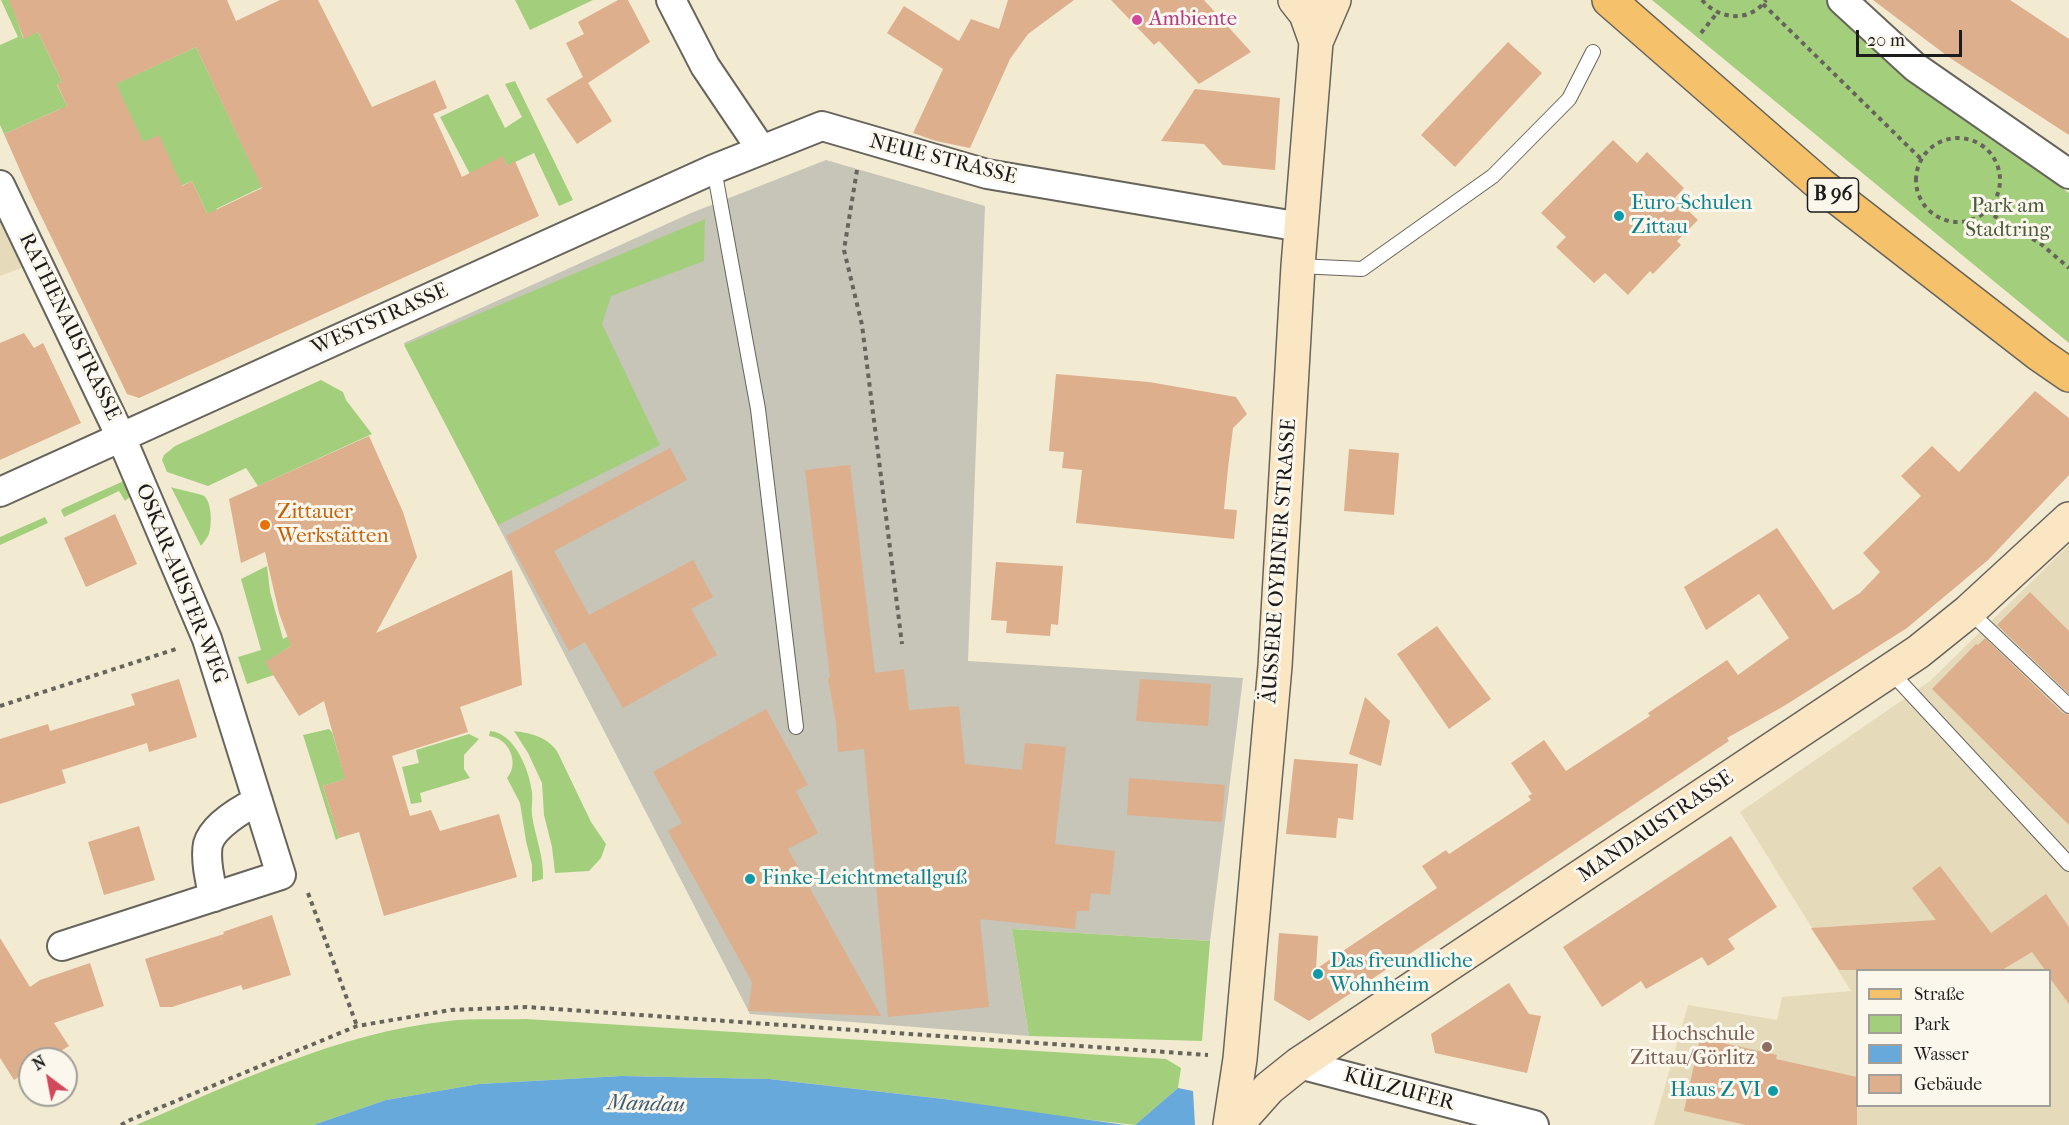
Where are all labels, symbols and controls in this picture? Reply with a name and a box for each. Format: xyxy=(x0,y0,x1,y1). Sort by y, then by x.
place label: Ambiente xyxy=(1149,7,1237,33)
marker: Ambiente xyxy=(1130,13,1144,27)
scale bar xyxy=(1859,18,1966,56)
text: 20 m xyxy=(1867,30,1905,51)
street label: NEUE STRASSE xyxy=(867,130,1019,190)
road number: B 96 xyxy=(1808,178,1858,212)
place label: Euro-Schulen Zittau xyxy=(1631,191,1752,241)
park label: Park am Stadtring xyxy=(1965,194,2051,244)
marker: Euro-Schulen Zittau xyxy=(1612,209,1626,223)
street label: RATHENAUSTRASSE xyxy=(13,229,125,425)
street label: WESTSTRASSE xyxy=(308,279,452,361)
street label: ÄUSSERE OYBINER STRASSE xyxy=(1257,418,1303,704)
street label: OSKAR-AUSTER-WEG xyxy=(129,480,233,688)
place label: Zittauer Werkstätten xyxy=(277,500,389,550)
marker: Zittauer Werkstätten xyxy=(258,518,272,532)
street label: MANDAUSTRASSE xyxy=(1573,766,1739,888)
place label: Finke-Leichtmetallguß xyxy=(762,866,967,892)
marker: Finke-Leichtmetallguß xyxy=(743,872,757,886)
place label: Das freundliche Wohnheim xyxy=(1330,949,1473,999)
marker: Das freundliche Wohnheim xyxy=(1311,967,1325,981)
legend xyxy=(1856,969,2051,1107)
text: Straße xyxy=(1914,984,1964,1005)
text: Park xyxy=(1914,1014,1950,1035)
place label: Hochschule Zittau/Görlitz xyxy=(1630,1022,1755,1072)
marker: Hochschule Zittau/Görlitz xyxy=(1760,1040,1774,1054)
text: Wasser xyxy=(1914,1044,1969,1065)
north arrow xyxy=(18,1047,78,1107)
text: N xyxy=(29,1052,49,1074)
street label: KÜLZUFER xyxy=(1341,1063,1457,1117)
text: Gebäude xyxy=(1914,1074,1982,1095)
place label: Haus Z VI xyxy=(1670,1078,1761,1104)
marker: Haus Z VI xyxy=(1766,1084,1780,1098)
water label: Mandau xyxy=(607,1090,685,1120)

